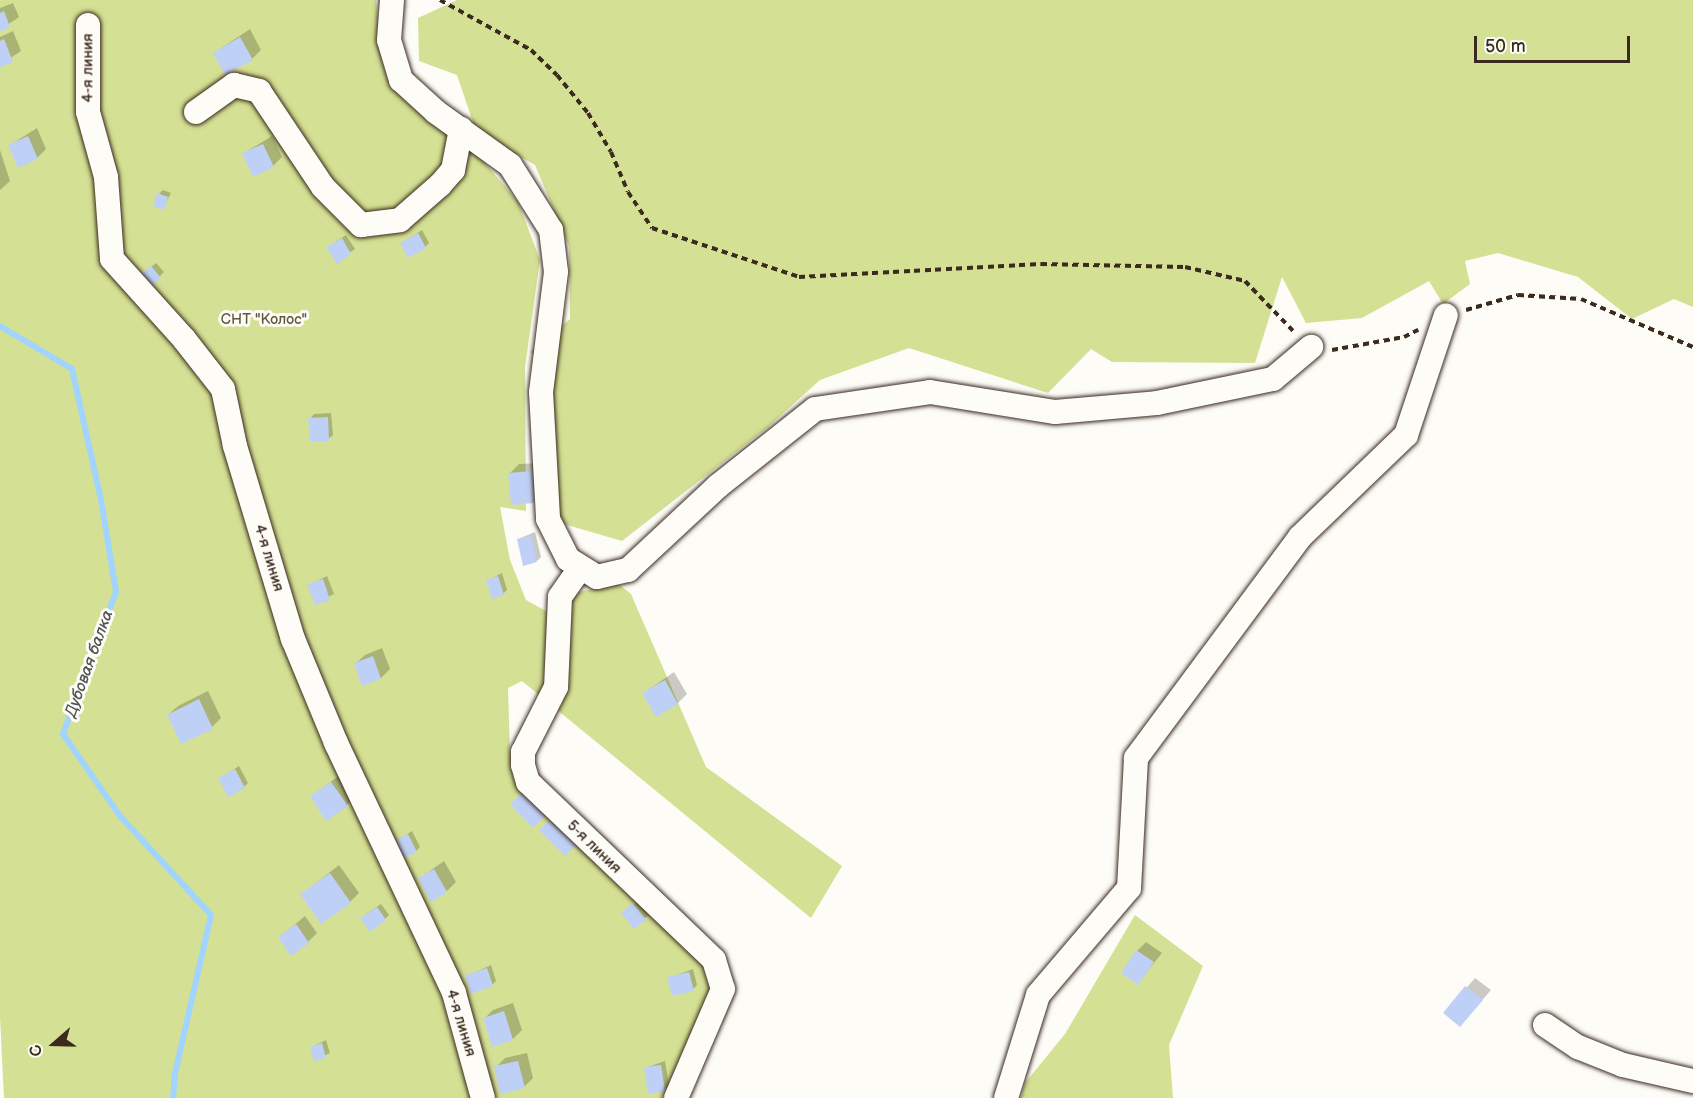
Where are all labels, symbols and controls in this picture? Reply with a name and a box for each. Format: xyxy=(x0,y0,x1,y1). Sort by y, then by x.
scale bar xyxy=(1477,24,1633,62)
street label: 4-я линия xyxy=(79,33,97,103)
text: 50 m xyxy=(1485,36,1526,57)
park label: СНТ "Колос" xyxy=(221,311,307,329)
street label: 4-я линия xyxy=(250,522,288,594)
water label: Дубовая балка xyxy=(62,608,118,720)
street label: 5-я линия xyxy=(563,817,625,877)
street label: 4-я линия xyxy=(442,987,480,1059)
north arrow xyxy=(24,1014,84,1074)
text: С xyxy=(26,1042,47,1059)

